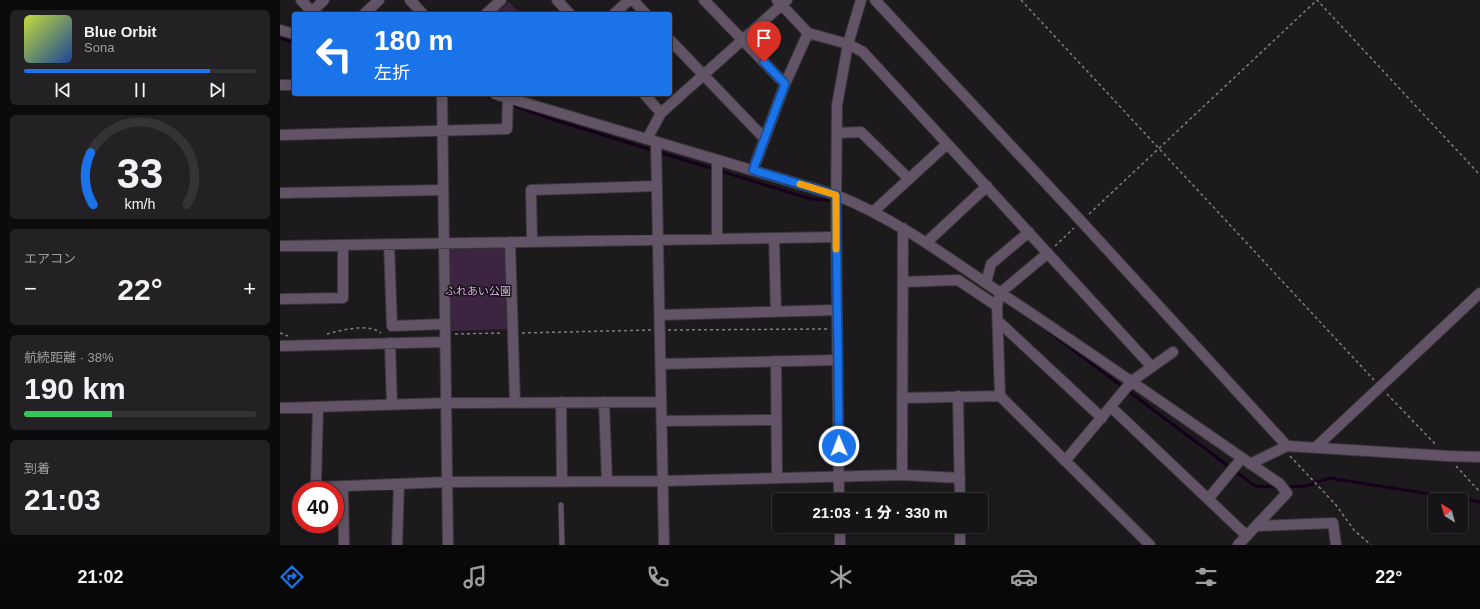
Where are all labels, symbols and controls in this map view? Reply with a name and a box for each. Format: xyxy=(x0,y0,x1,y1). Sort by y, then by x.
pin xyxy=(747,21,781,62)
text: Blue Orbit xyxy=(84,23,157,40)
text: 180 m xyxy=(374,25,453,56)
icon: arrive xyxy=(753,27,775,49)
icon: left xyxy=(308,28,360,80)
text: Sona xyxy=(84,40,114,55)
text: 左折 xyxy=(374,63,410,83)
icon: previous xyxy=(52,79,74,101)
icon: pause xyxy=(129,79,151,101)
icon: next xyxy=(206,79,228,101)
text: 33 xyxy=(117,150,163,197)
text: km/h xyxy=(125,196,156,212)
text: エアコン xyxy=(24,251,76,266)
text: 22° xyxy=(117,273,163,306)
text: − xyxy=(24,276,37,301)
text: + xyxy=(243,276,256,301)
park label: ふれあい公園 xyxy=(445,285,511,297)
text: 航続距離 · 38% xyxy=(24,350,114,365)
text: 190 km xyxy=(24,372,126,405)
position arrow xyxy=(818,425,860,467)
text: 到着 xyxy=(24,461,50,476)
speed limit sign: 40 xyxy=(292,481,344,533)
text: 21:03 xyxy=(24,483,101,516)
north arrow xyxy=(1428,493,1468,533)
map controls xyxy=(1428,493,1468,533)
text: 21:03 · 1 分 · 330 m xyxy=(812,504,948,521)
icon: directions xyxy=(278,563,306,591)
icon: music xyxy=(461,563,489,591)
icon: phone xyxy=(644,563,672,591)
icon: climate xyxy=(827,563,855,591)
icon: car xyxy=(1010,563,1038,591)
icon: filters xyxy=(1192,563,1220,591)
text: 21:02 xyxy=(77,567,123,587)
text: 22° xyxy=(1375,567,1402,587)

